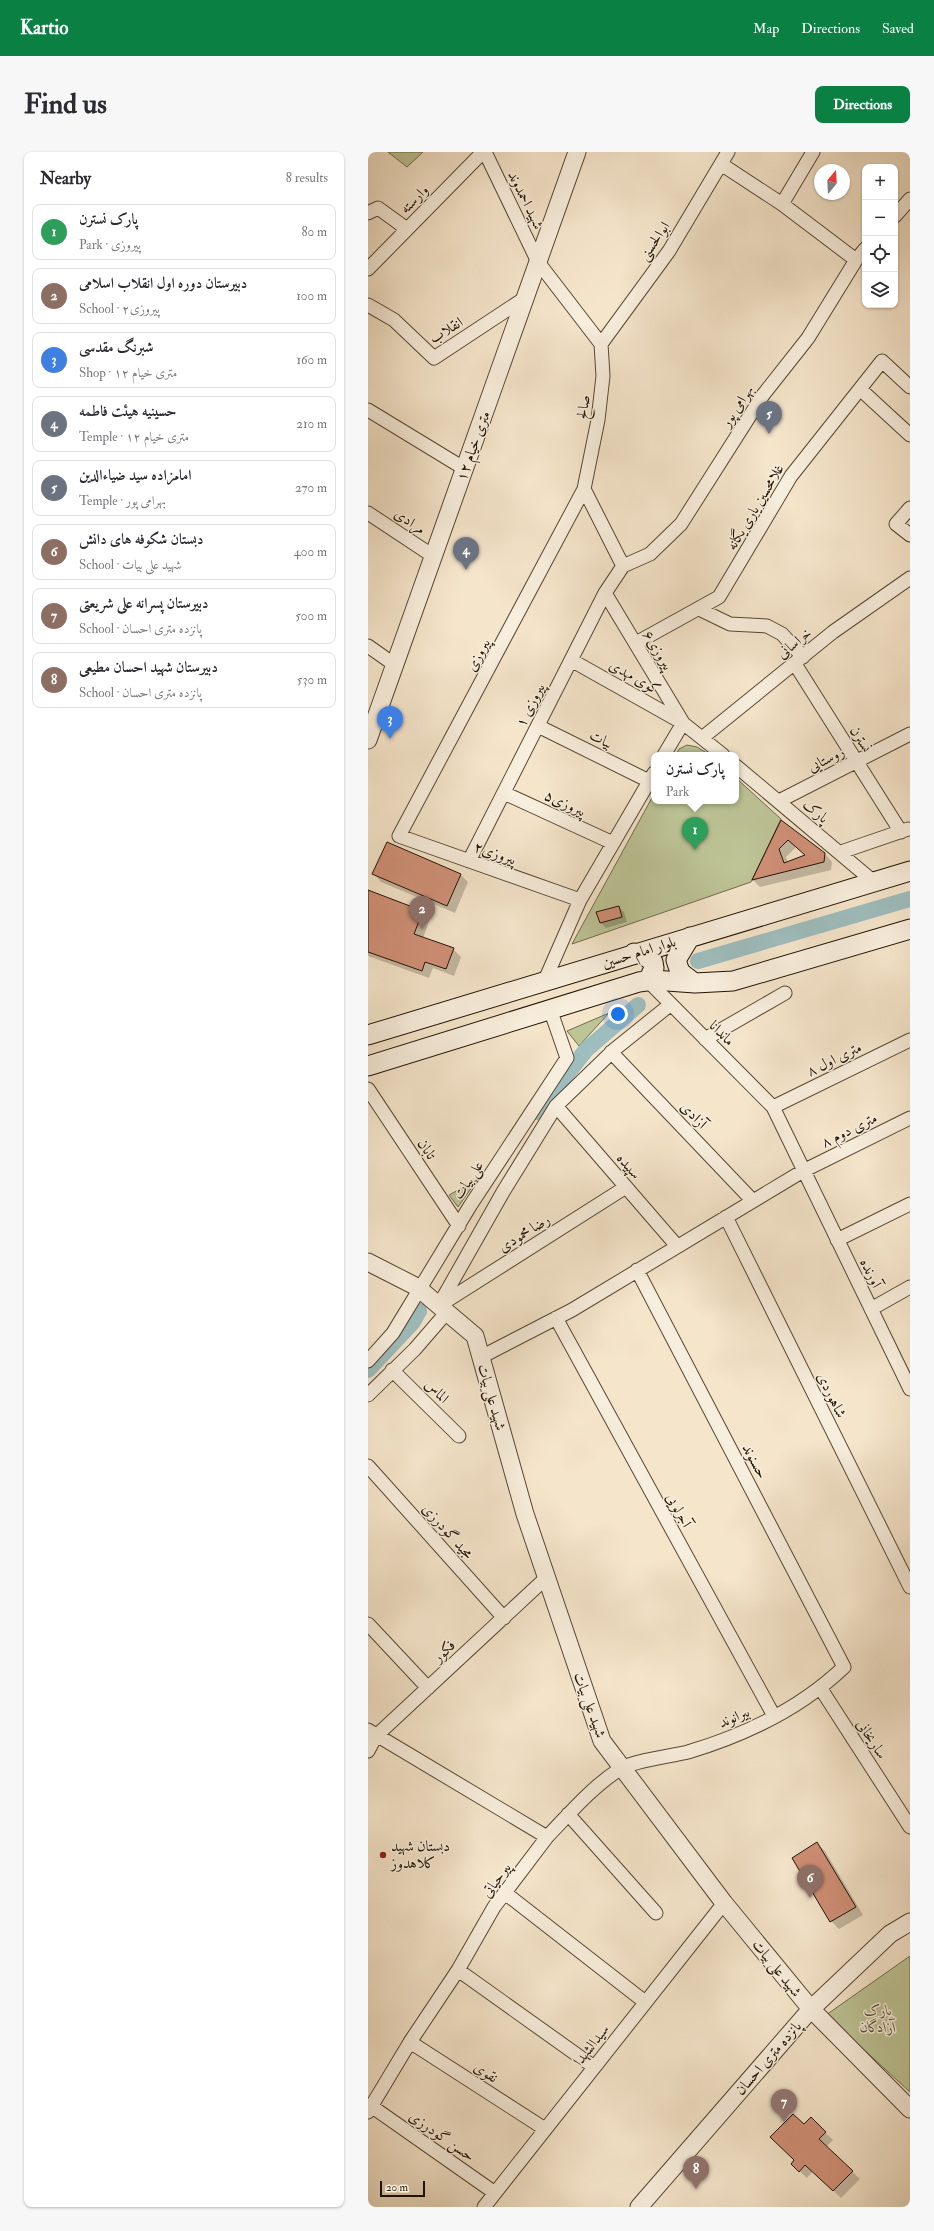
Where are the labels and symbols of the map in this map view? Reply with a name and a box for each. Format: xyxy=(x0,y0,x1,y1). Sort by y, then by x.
north arrow xyxy=(814,164,850,200)
street label: شهید احمدوند xyxy=(503,168,548,233)
street label: وارسته xyxy=(396,181,433,218)
street label: ابوالحسنی xyxy=(634,218,675,265)
street label: انقلاب xyxy=(426,313,467,348)
street label: بهرامی پور xyxy=(716,382,759,433)
street label: صالح xyxy=(572,394,599,421)
pin: 5 xyxy=(756,401,782,434)
street label: ۱۲ متری خیام xyxy=(452,409,498,485)
street label: غلامحسین یاری یگانه xyxy=(721,460,789,554)
street label: مرادی xyxy=(390,504,429,540)
pin: 4 xyxy=(453,537,479,570)
street label: خراسانی xyxy=(773,624,816,663)
street label: پیروزی۶ xyxy=(637,627,677,675)
street label: پیروزی xyxy=(462,635,496,675)
street label: کوی مهدی xyxy=(606,656,664,699)
street label: پیروزی ۱ xyxy=(511,679,551,731)
pin: 3 xyxy=(377,706,403,739)
street label: نسترن xyxy=(845,723,876,756)
street label: بیات xyxy=(586,726,616,753)
street label: روستایی xyxy=(805,742,848,777)
street label: پیروزی۵ xyxy=(541,786,589,823)
street label: پارک xyxy=(798,795,833,829)
pin: 1 xyxy=(682,817,708,850)
street label: پیروزی۲ xyxy=(471,837,519,871)
pin: 2 xyxy=(409,896,435,929)
street label: بلوار امام حسین xyxy=(600,932,679,976)
your location xyxy=(608,1004,628,1024)
street label: ماندانا xyxy=(705,1017,738,1050)
street label: ۸ متری اول xyxy=(804,1038,865,1081)
street label: آزادی xyxy=(676,1098,712,1134)
street label: ۸ متری دوم xyxy=(818,1109,882,1155)
street label: تابان xyxy=(413,1135,440,1163)
street label: سپیده xyxy=(611,1149,645,1184)
street label: علی بیات xyxy=(449,1157,489,1204)
street label: رضا محمودی xyxy=(495,1210,554,1257)
street label: آورنده xyxy=(855,1255,887,1293)
street label: شهید علی بیات xyxy=(472,1362,510,1433)
street label: شاهوردی xyxy=(812,1369,851,1421)
street label: الماس xyxy=(420,1375,453,1408)
street label: حسنوند xyxy=(737,1440,772,1482)
street label: آجرلویی xyxy=(661,1490,697,1532)
street label: مجید گودرزی xyxy=(418,1500,478,1563)
street label: فکور xyxy=(427,1636,460,1668)
street label: شهید علی بیات xyxy=(568,1670,610,1741)
street label: بیرانوند xyxy=(716,1702,753,1732)
street label: ساریخانی xyxy=(852,1716,891,1763)
place label: دبستان شهید کلاهدوز xyxy=(389,1837,450,1873)
marker: دبستان شهید کلاهدوز xyxy=(378,1850,388,1860)
street label: پیرحیاتی xyxy=(477,1858,517,1902)
pin: 6 xyxy=(797,1865,823,1898)
street label: شهید علی بیات xyxy=(747,1936,806,2002)
park label: پارک آزادگان xyxy=(860,2001,896,2037)
street label: پانزده متری احسان xyxy=(731,2016,807,2100)
street label: سیدالشهدا xyxy=(569,2021,614,2070)
street label: نقوی xyxy=(470,2058,502,2087)
pin: 7 xyxy=(771,2089,797,2122)
street label: حسن گودرزی xyxy=(405,2107,478,2166)
pin: 8 xyxy=(683,2156,709,2189)
scale bar xyxy=(380,2179,425,2198)

